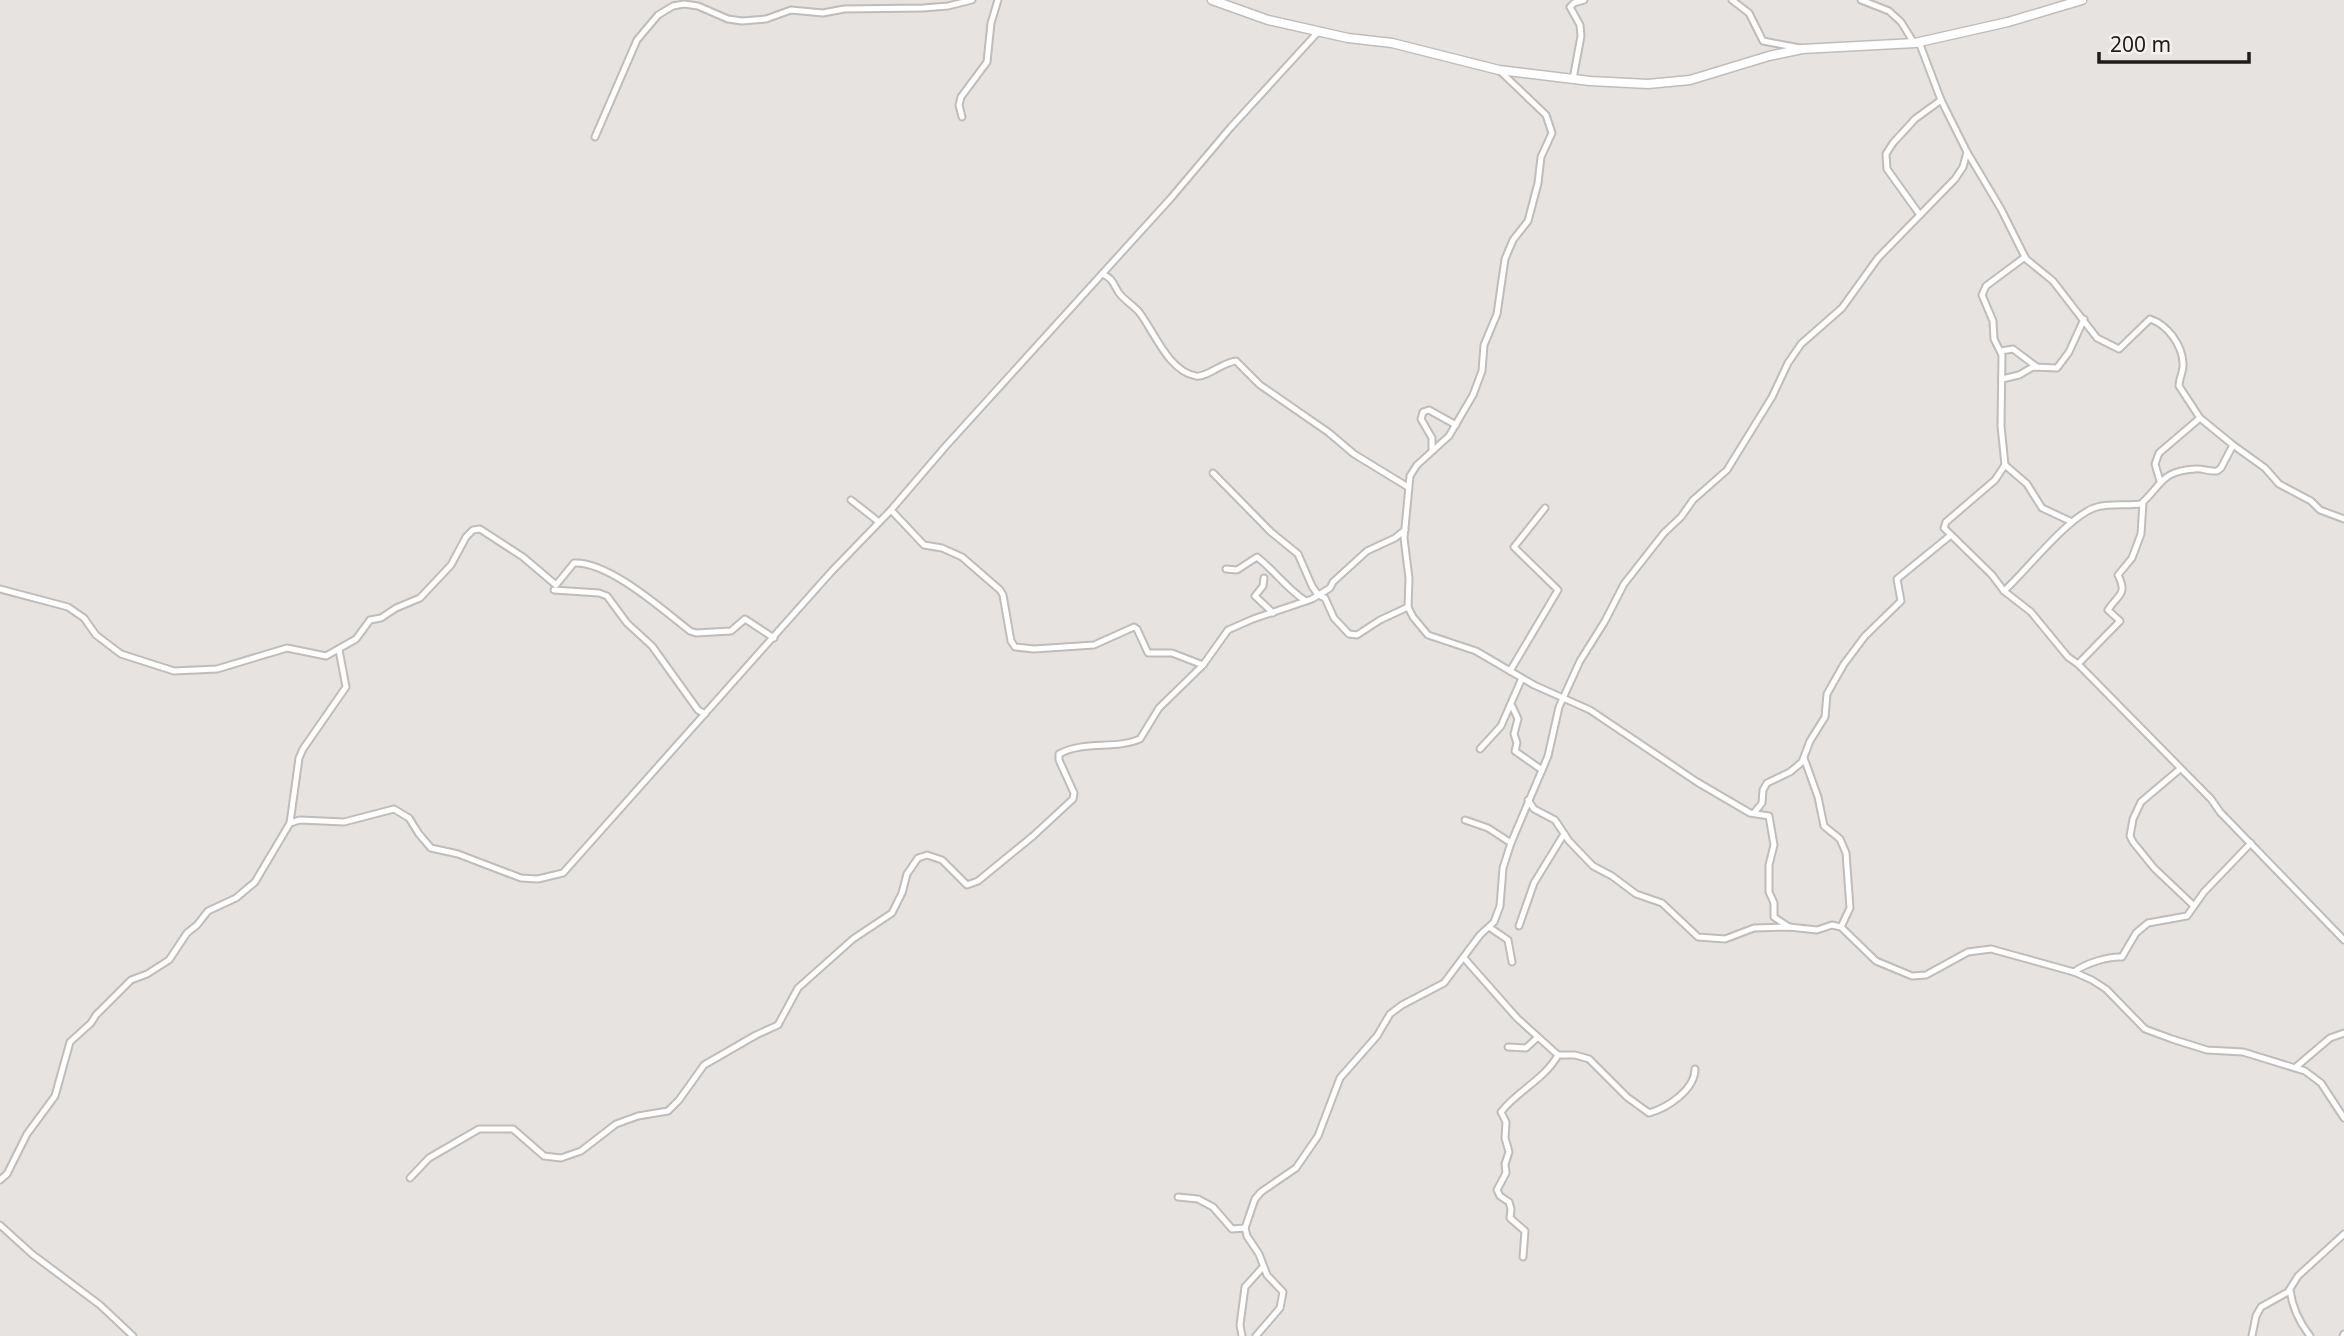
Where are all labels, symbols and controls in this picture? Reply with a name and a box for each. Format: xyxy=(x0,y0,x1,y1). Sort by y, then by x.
scale bar xyxy=(2099,21,2250,65)
text: 200 m xyxy=(2110,30,2171,58)

